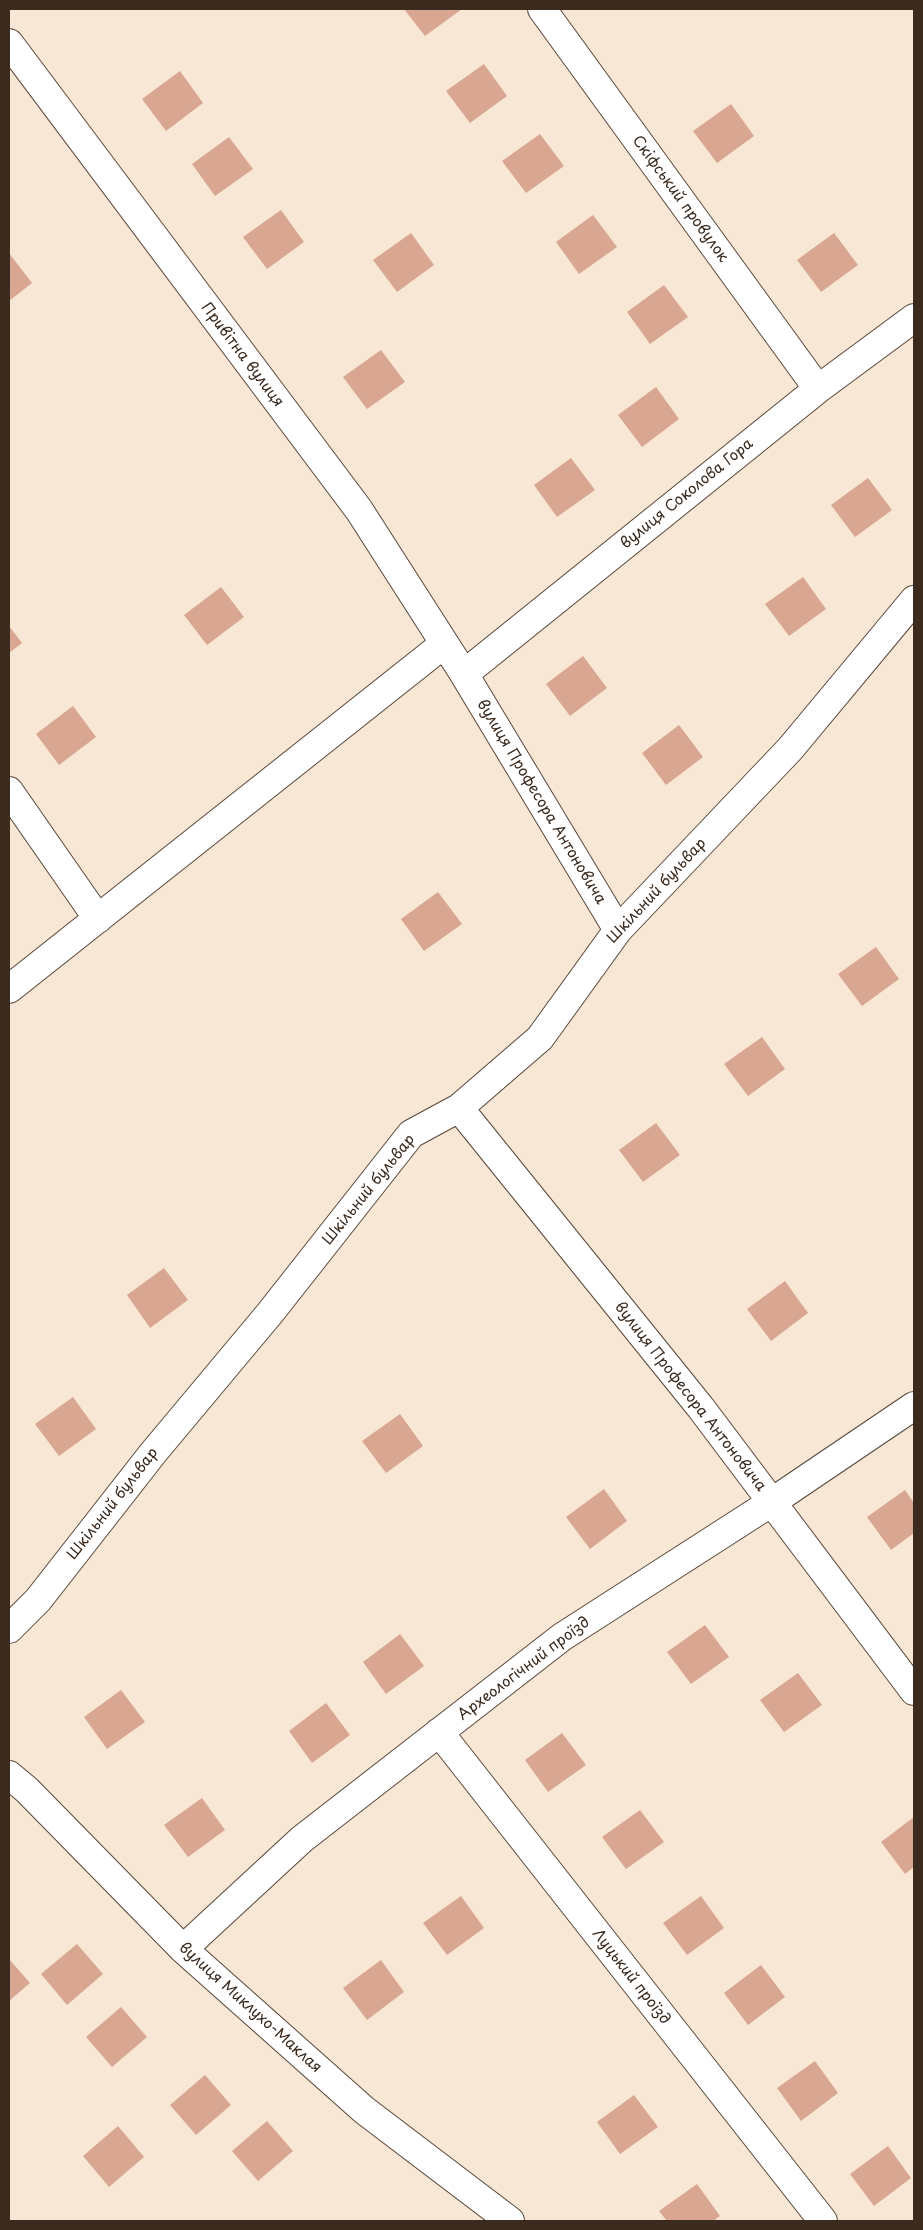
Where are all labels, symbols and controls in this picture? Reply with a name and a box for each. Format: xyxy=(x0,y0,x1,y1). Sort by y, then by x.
street label: Скіфський провулок xyxy=(628,132,732,266)
street label: Привітна вулиця xyxy=(197,299,287,411)
street label: вулиця Соколова Гора xyxy=(617,435,757,553)
street label: вулиця Професора Антоновича xyxy=(473,696,609,908)
street label: Шкільний бульвар xyxy=(604,835,710,947)
street label: Шкільний бульвар xyxy=(319,1131,419,1249)
street label: вулиця Професора Антоновича xyxy=(610,1299,770,1495)
street label: Шкільний бульвар xyxy=(64,1445,162,1563)
street label: Археологічний проїзд xyxy=(455,1614,593,1724)
street label: Луцький проїзд xyxy=(588,1926,674,2028)
street label: вулиця Миклухо-Маклая xyxy=(175,1939,325,2077)

